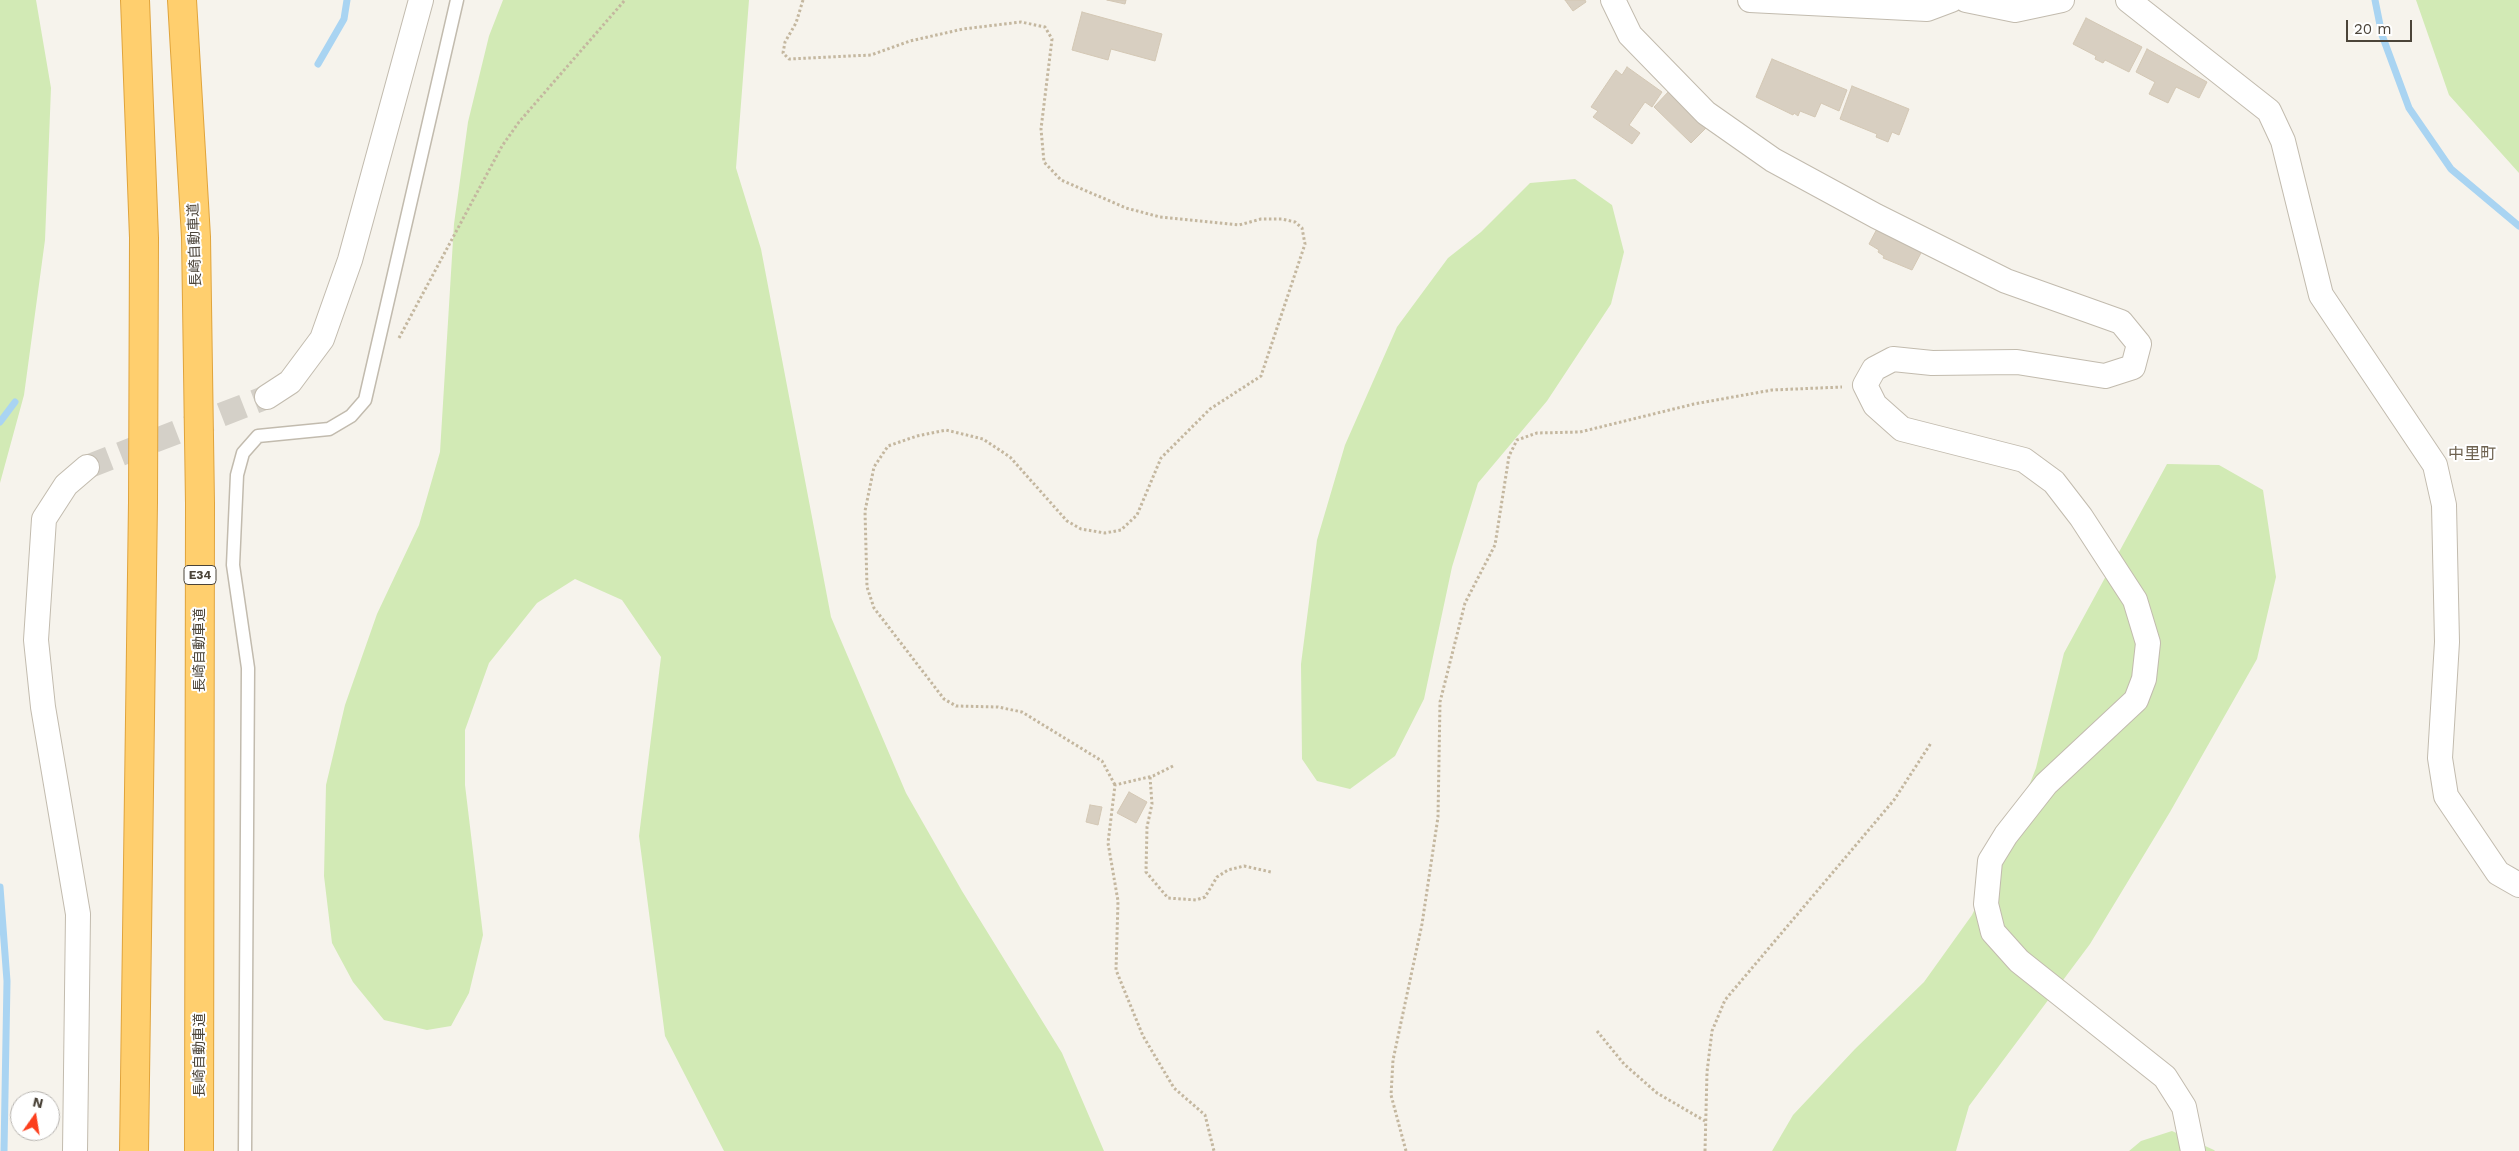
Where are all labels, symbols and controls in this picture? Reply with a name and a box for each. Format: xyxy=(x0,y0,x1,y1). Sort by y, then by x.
scale bar xyxy=(2349,10,2415,42)
text: 20 m xyxy=(2354,20,2392,38)
street label: 長崎自動車道 xyxy=(185,203,205,287)
district label: 中里町 xyxy=(2448,444,2496,464)
road number: E34 xyxy=(184,566,216,584)
street label: 長崎自動車道 xyxy=(192,608,208,692)
street label: 長崎自動車道 xyxy=(192,1013,208,1097)
north arrow xyxy=(10,1091,60,1141)
text: N xyxy=(31,1093,45,1111)

